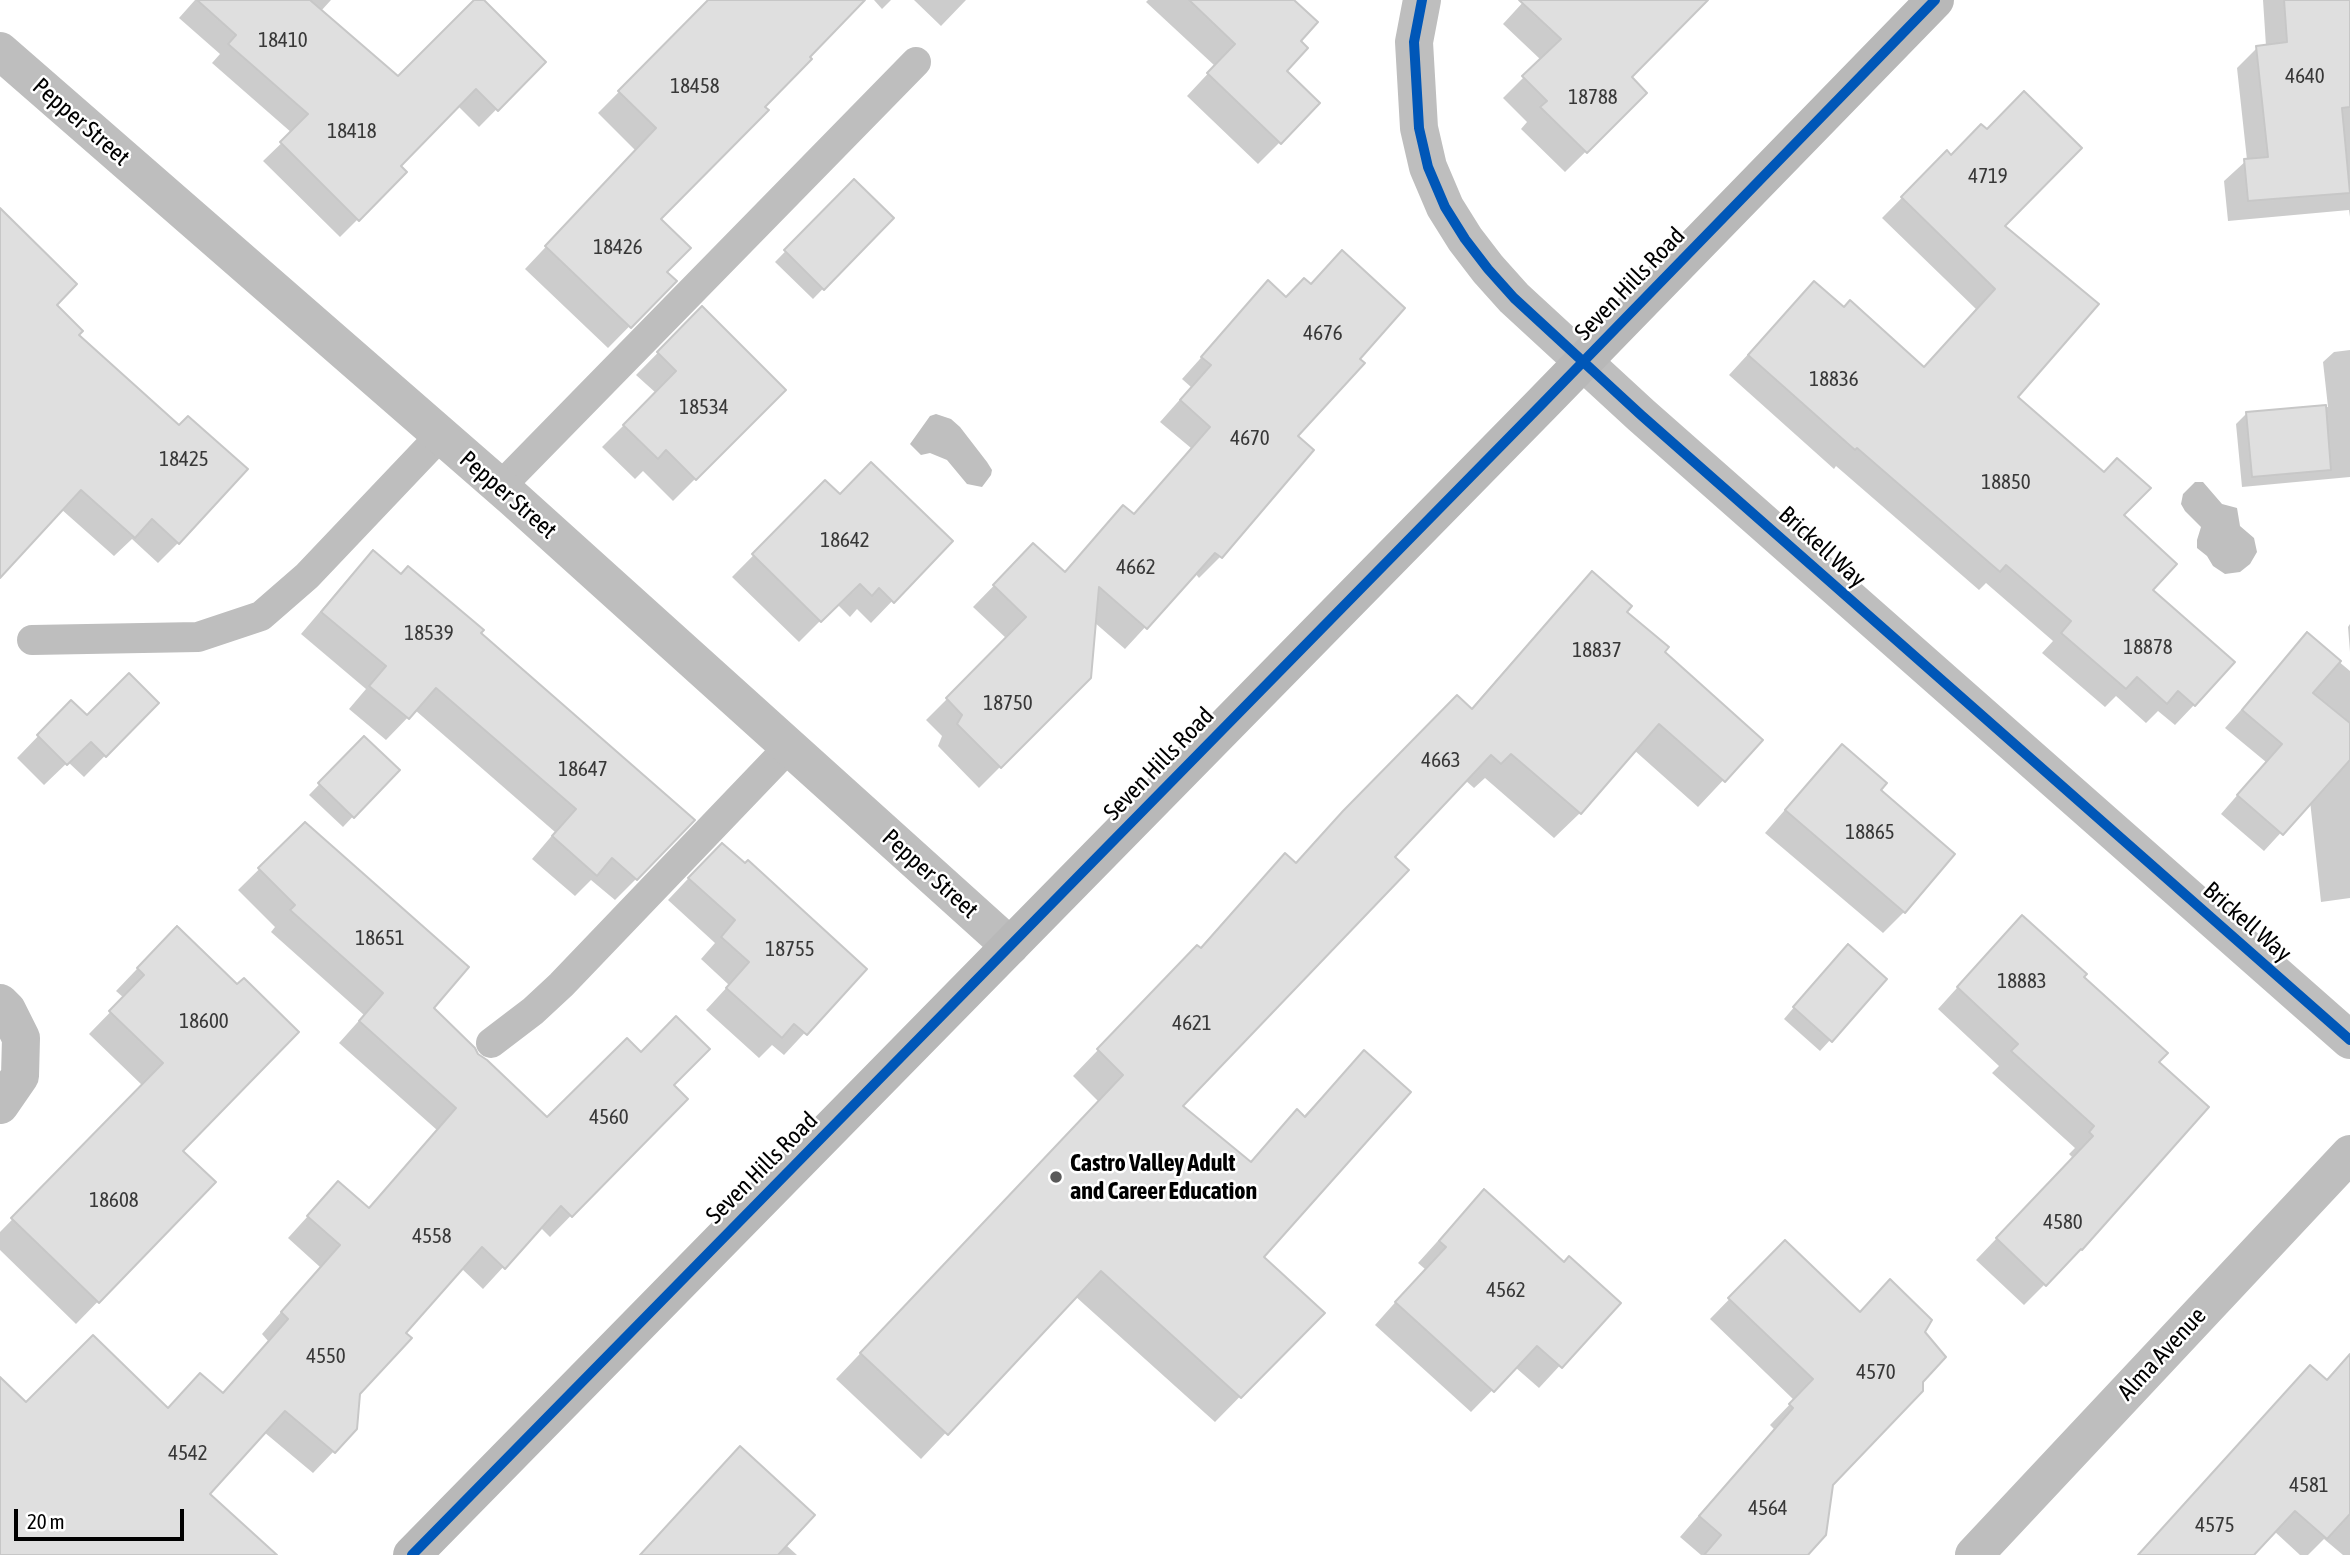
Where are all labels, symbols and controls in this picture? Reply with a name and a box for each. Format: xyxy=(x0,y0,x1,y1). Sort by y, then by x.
house number: 18410 xyxy=(258,27,308,53)
house number: 4640 xyxy=(2285,63,2325,89)
street label: Pepper Street xyxy=(27,72,135,172)
house number: 18458 xyxy=(670,73,720,99)
house number: 18788 xyxy=(1568,84,1618,110)
house number: 18418 xyxy=(327,118,377,144)
house number: 4719 xyxy=(1968,163,2008,189)
street label: Seven Hills Road xyxy=(1569,221,1691,347)
house number: 18426 xyxy=(593,234,643,260)
house number: 4676 xyxy=(1303,320,1343,346)
house number: 18836 xyxy=(1809,366,1859,392)
house number: 18534 xyxy=(679,394,729,420)
house number: 4670 xyxy=(1230,425,1270,451)
street label: Pepper Street xyxy=(454,445,562,545)
house number: 18425 xyxy=(159,446,209,472)
house number: 18850 xyxy=(1981,469,2031,495)
street label: Brickell Way xyxy=(1772,500,1872,594)
house number: 18642 xyxy=(820,527,870,553)
house number: 4662 xyxy=(1116,554,1156,580)
house number: 18539 xyxy=(404,620,454,646)
house number: 18878 xyxy=(2123,634,2173,660)
house number: 18837 xyxy=(1572,637,1622,663)
house number: 18750 xyxy=(983,690,1033,716)
street label: Seven Hills Road xyxy=(1098,701,1220,827)
house number: 4663 xyxy=(1421,747,1461,773)
house number: 18647 xyxy=(558,756,608,782)
house number: 18865 xyxy=(1845,819,1895,845)
street label: Pepper Street xyxy=(876,823,984,925)
street label: Brickell Way xyxy=(2197,876,2297,968)
house number: 18651 xyxy=(355,925,405,951)
house number: 18755 xyxy=(765,936,815,962)
house number: 18883 xyxy=(1997,968,2047,994)
house number: 18600 xyxy=(179,1008,229,1034)
house number: 4621 xyxy=(1172,1010,1212,1036)
house number: 4560 xyxy=(589,1104,629,1130)
street label: Seven Hills Road xyxy=(700,1106,824,1230)
place label: Castro Valley Adult and Career Education xyxy=(1070,1149,1257,1205)
marker: Castro Valley Adult and Career Education xyxy=(1048,1169,1064,1185)
house number: 18608 xyxy=(89,1187,139,1213)
house number: 4580 xyxy=(2043,1209,2083,1235)
house number: 4558 xyxy=(412,1223,452,1249)
house number: 4562 xyxy=(1486,1277,1526,1303)
street label: Alma Avenue xyxy=(2112,1302,2212,1406)
house number: 4550 xyxy=(306,1343,346,1369)
house number: 4570 xyxy=(1856,1359,1896,1385)
house number: 4542 xyxy=(168,1440,208,1466)
house number: 4581 xyxy=(2289,1472,2329,1498)
house number: 4564 xyxy=(1748,1495,1788,1521)
scale bar xyxy=(18,1496,187,1540)
text: 20 m xyxy=(27,1509,65,1533)
house number: 4575 xyxy=(2195,1512,2235,1538)

